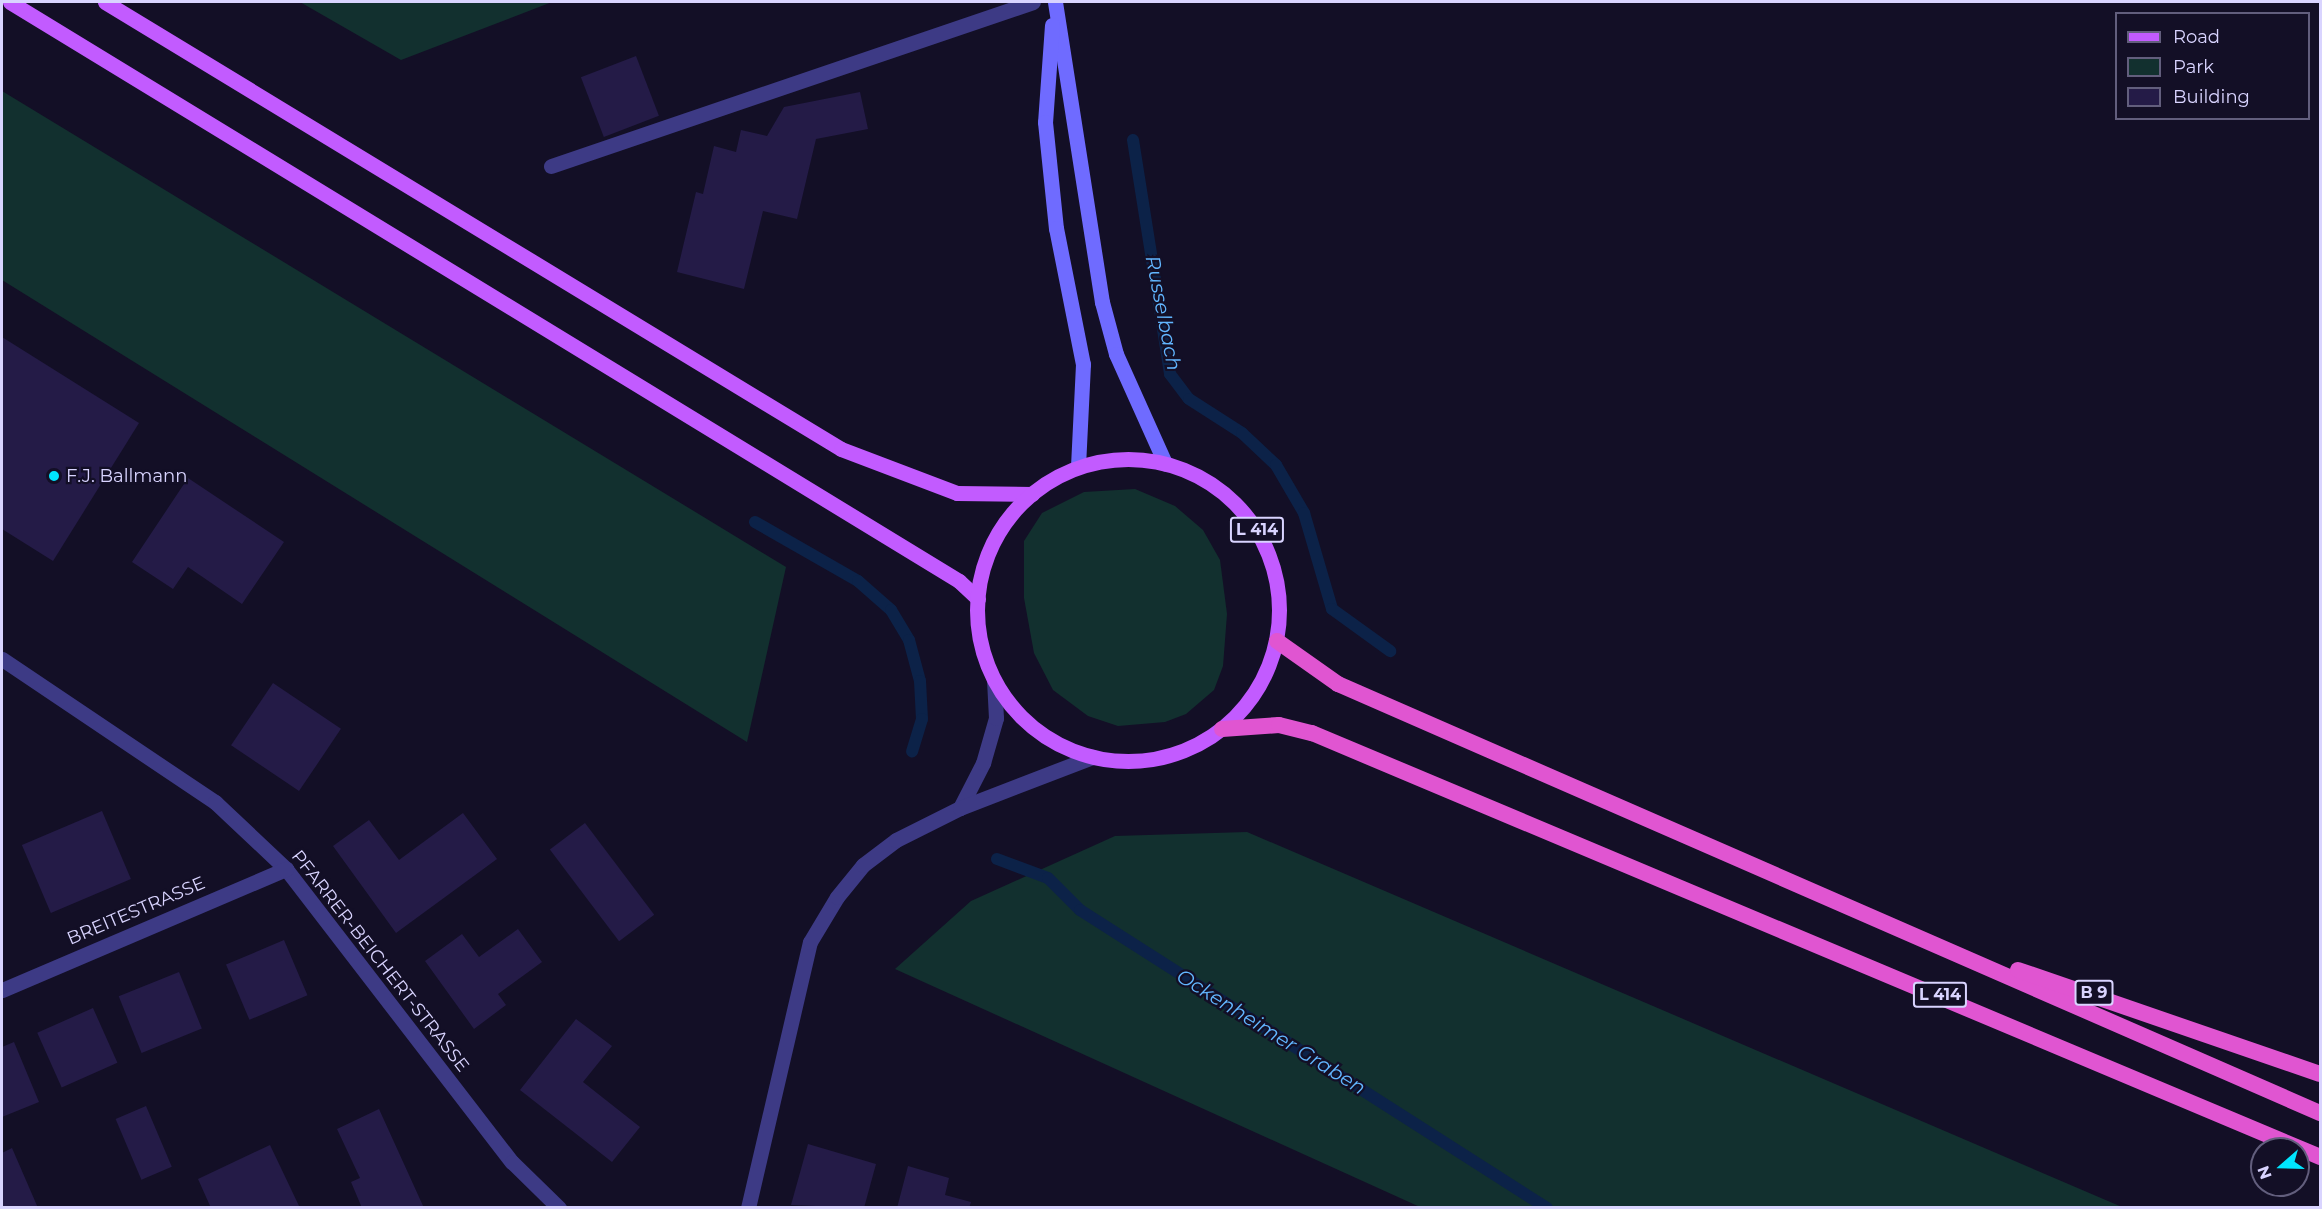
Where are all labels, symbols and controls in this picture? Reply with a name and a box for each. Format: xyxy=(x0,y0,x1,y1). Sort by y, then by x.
legend xyxy=(2115,12,2310,120)
text: Road xyxy=(2173,26,2220,48)
text: Park xyxy=(2173,56,2214,78)
text: Building xyxy=(2173,86,2250,108)
water label: Russelbach xyxy=(1140,253,1186,373)
place label: F.J. Ballmann xyxy=(66,465,187,487)
marker: F.J. Ballmann xyxy=(47,469,61,483)
road number: L 414 xyxy=(1228,517,1286,543)
street label: PFARRER-BEICHERT-STRASSE xyxy=(287,846,473,1076)
street label: BREITESTRASSE xyxy=(64,872,208,950)
water label: Ockenheimer Graben xyxy=(1172,964,1370,1100)
road number: B 9 xyxy=(2074,980,2114,1006)
road number: L 414 xyxy=(1912,982,1968,1008)
north arrow xyxy=(2250,1137,2310,1197)
text: N xyxy=(2253,1163,2276,1182)

